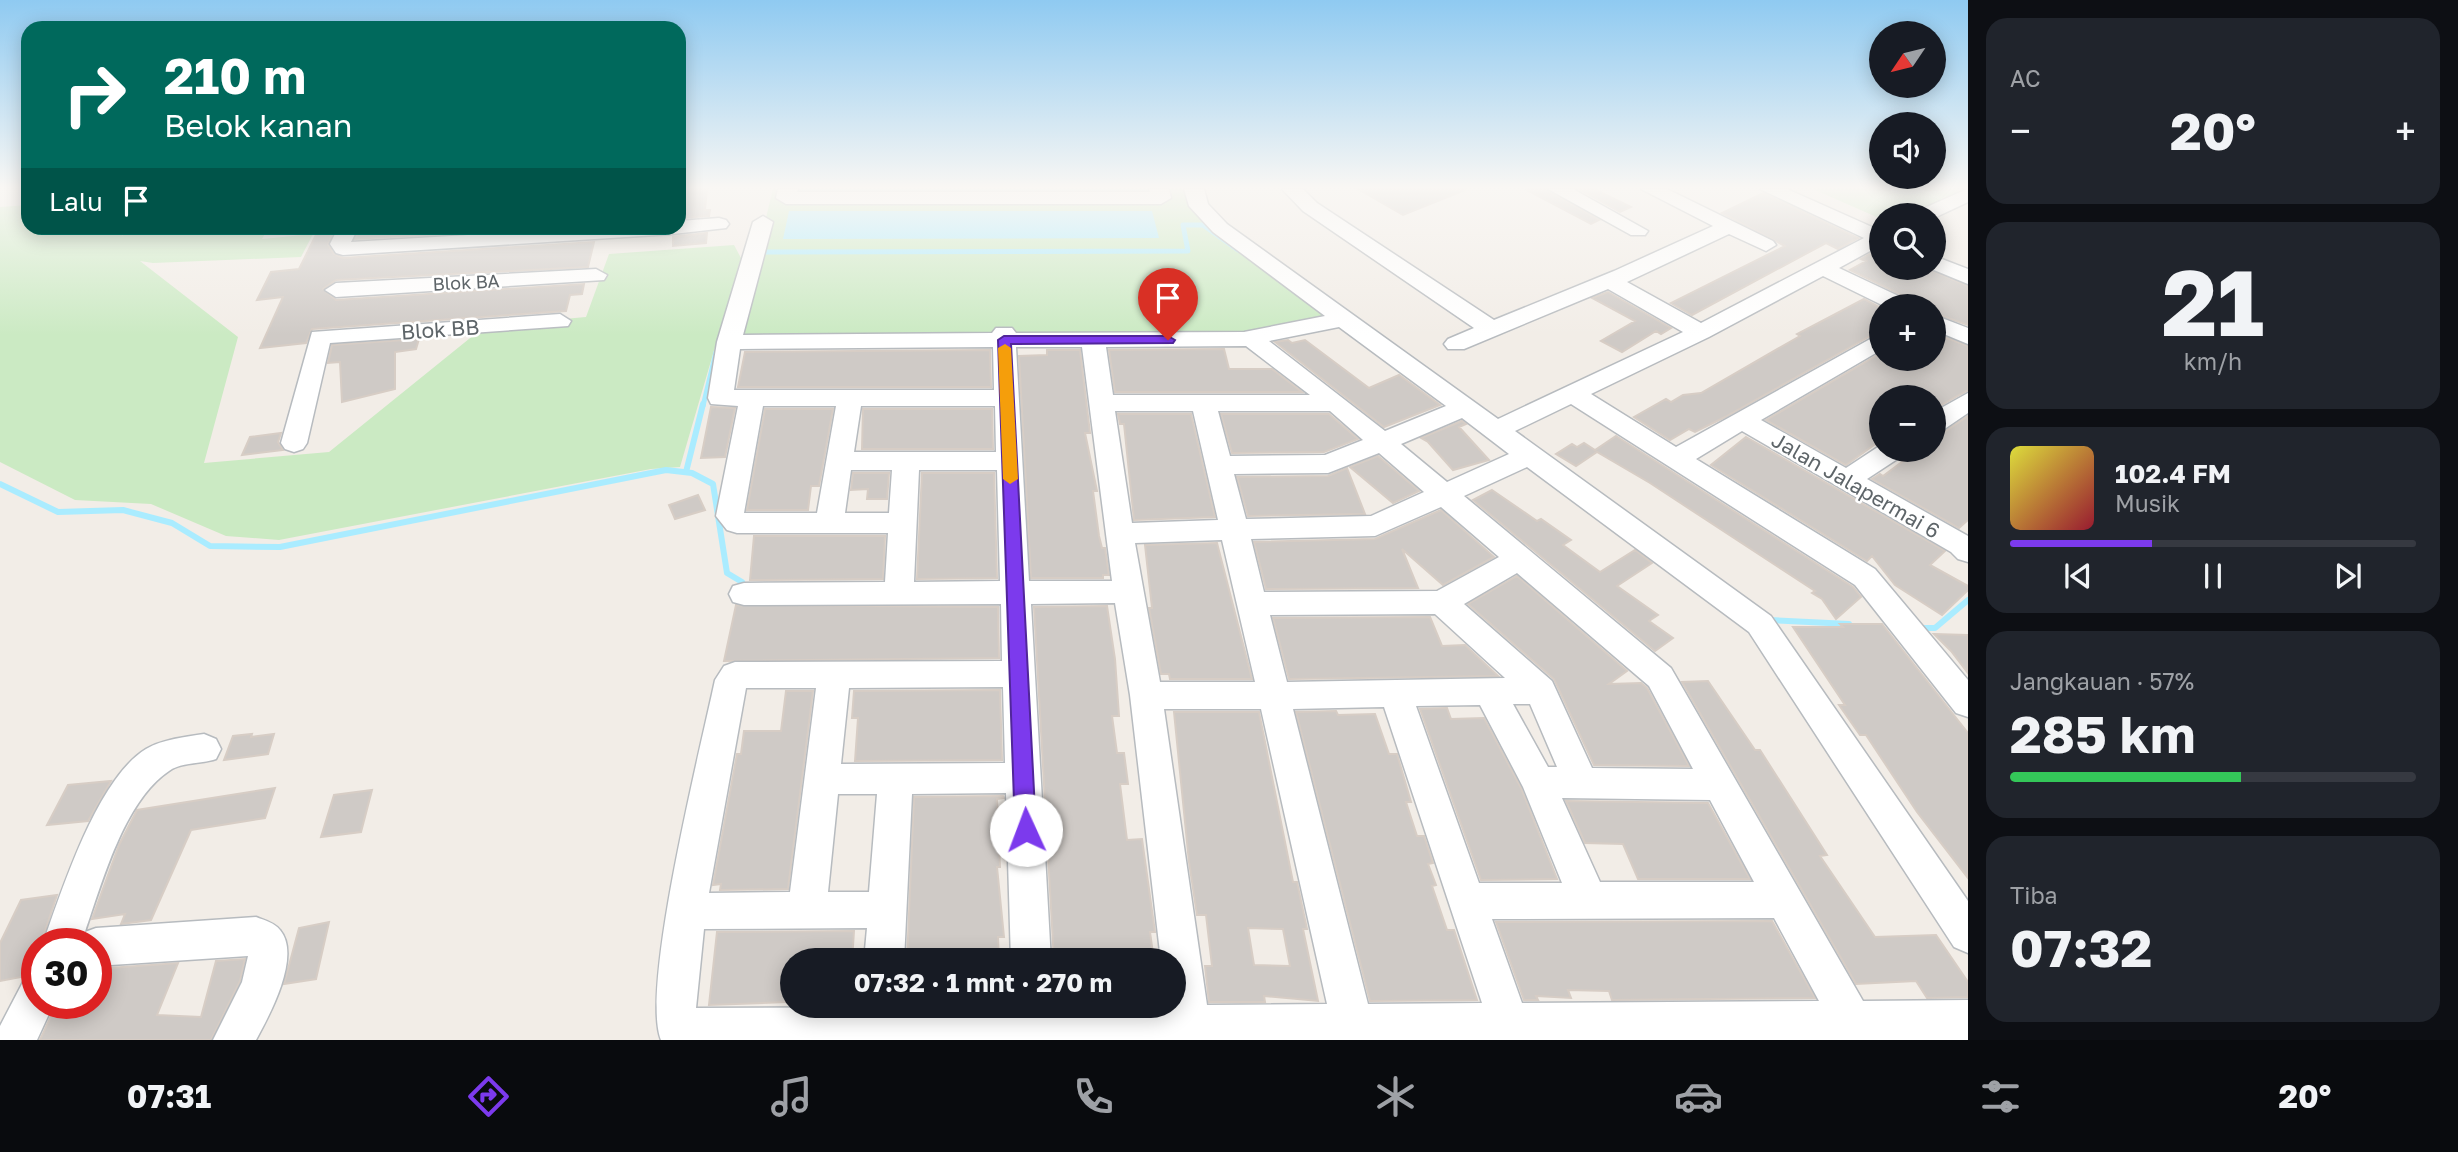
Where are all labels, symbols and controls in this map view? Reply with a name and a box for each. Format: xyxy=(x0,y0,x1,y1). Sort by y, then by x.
north arrow xyxy=(1869,21,1946,98)
map controls xyxy=(1869,21,1946,462)
text: 210 m xyxy=(164,46,306,105)
icon: right xyxy=(49,49,140,140)
text: AC xyxy=(2010,64,2041,92)
text: 20° xyxy=(2170,99,2256,161)
text: Belok kanan xyxy=(164,106,352,144)
text: − xyxy=(2010,108,2031,153)
text: + xyxy=(2395,108,2416,153)
button: sound xyxy=(1869,112,1946,189)
icon: arrive xyxy=(117,182,155,220)
text: Lalu xyxy=(49,186,103,217)
button: search xyxy=(1869,203,1946,280)
text: 21 xyxy=(2162,247,2264,356)
pin xyxy=(1138,268,1198,340)
street label: Blok BA xyxy=(432,269,500,295)
icon: arrive xyxy=(1149,279,1187,317)
button: + xyxy=(1869,294,1946,371)
street label: Blok BB xyxy=(400,313,480,345)
text: km/h xyxy=(2184,347,2242,375)
button: − xyxy=(1869,385,1946,462)
street label: Jalan Jalapermai 6 xyxy=(1767,426,1945,544)
text: 102.4 FM xyxy=(2115,458,2231,489)
text: Musik xyxy=(2115,489,2180,517)
icon: previous xyxy=(2059,557,2097,595)
icon: pause xyxy=(2194,557,2232,595)
icon: next xyxy=(2329,557,2367,595)
text: Jangkauan · 57% xyxy=(2010,667,2194,695)
text: 285 km xyxy=(2010,702,2195,764)
position arrow xyxy=(989,793,1063,867)
text: Tiba xyxy=(2010,881,2058,909)
text: 07:32 xyxy=(2010,916,2152,978)
speed limit sign: 30 xyxy=(21,928,112,1019)
text: 07:32 · 1 mnt · 270 m xyxy=(854,967,1112,998)
icon: directions xyxy=(464,1072,513,1121)
icon: music xyxy=(767,1072,816,1121)
icon: phone xyxy=(1069,1072,1118,1121)
icon: climate xyxy=(1371,1072,1420,1121)
icon: car xyxy=(1674,1072,1723,1121)
icon: filters xyxy=(1976,1072,2025,1121)
text: 07:31 xyxy=(127,1077,211,1115)
text: 20° xyxy=(2278,1077,2331,1115)

